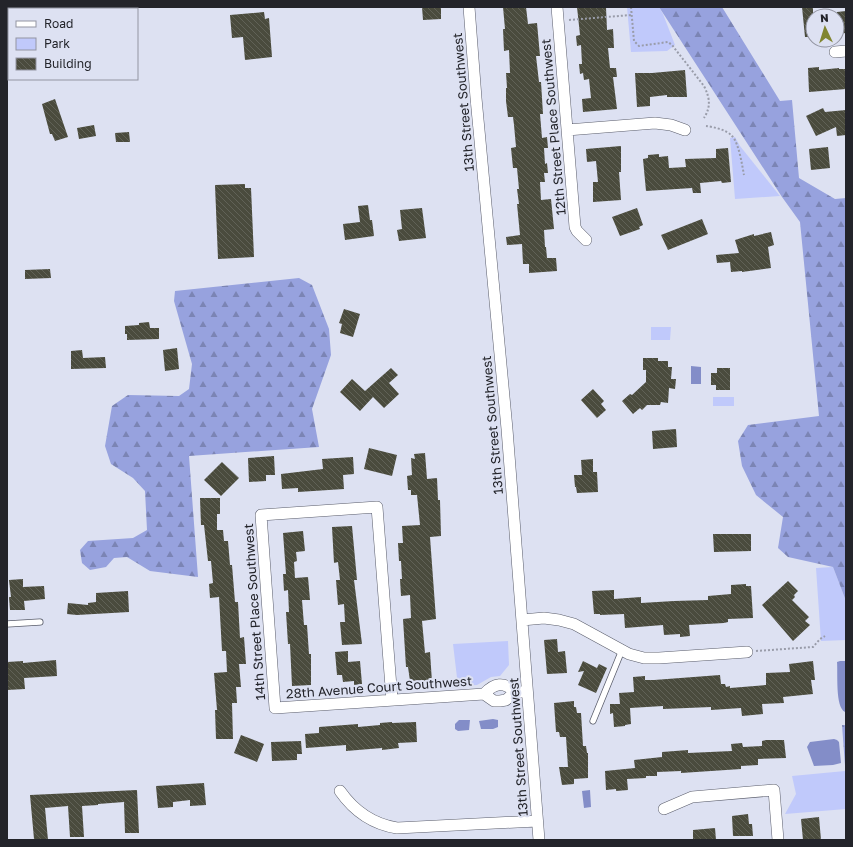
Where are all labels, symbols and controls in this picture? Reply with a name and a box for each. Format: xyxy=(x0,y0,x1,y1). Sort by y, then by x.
legend xyxy=(8,8,138,80)
north arrow xyxy=(805,8,845,48)
text: N xyxy=(820,11,829,24)
text: Road xyxy=(44,16,73,31)
street label: 13th Street Southwest xyxy=(449,32,477,172)
text: Park xyxy=(44,36,70,51)
street label: 12th Street Place Southwest xyxy=(537,38,569,216)
text: Building xyxy=(44,56,92,71)
street label: 13th Street Southwest xyxy=(478,355,506,495)
street label: 14th Street Place Southwest xyxy=(240,523,268,701)
street label: 28th Avenue Court Southwest xyxy=(285,673,473,701)
street label: 13th Street Southwest xyxy=(505,677,531,817)

